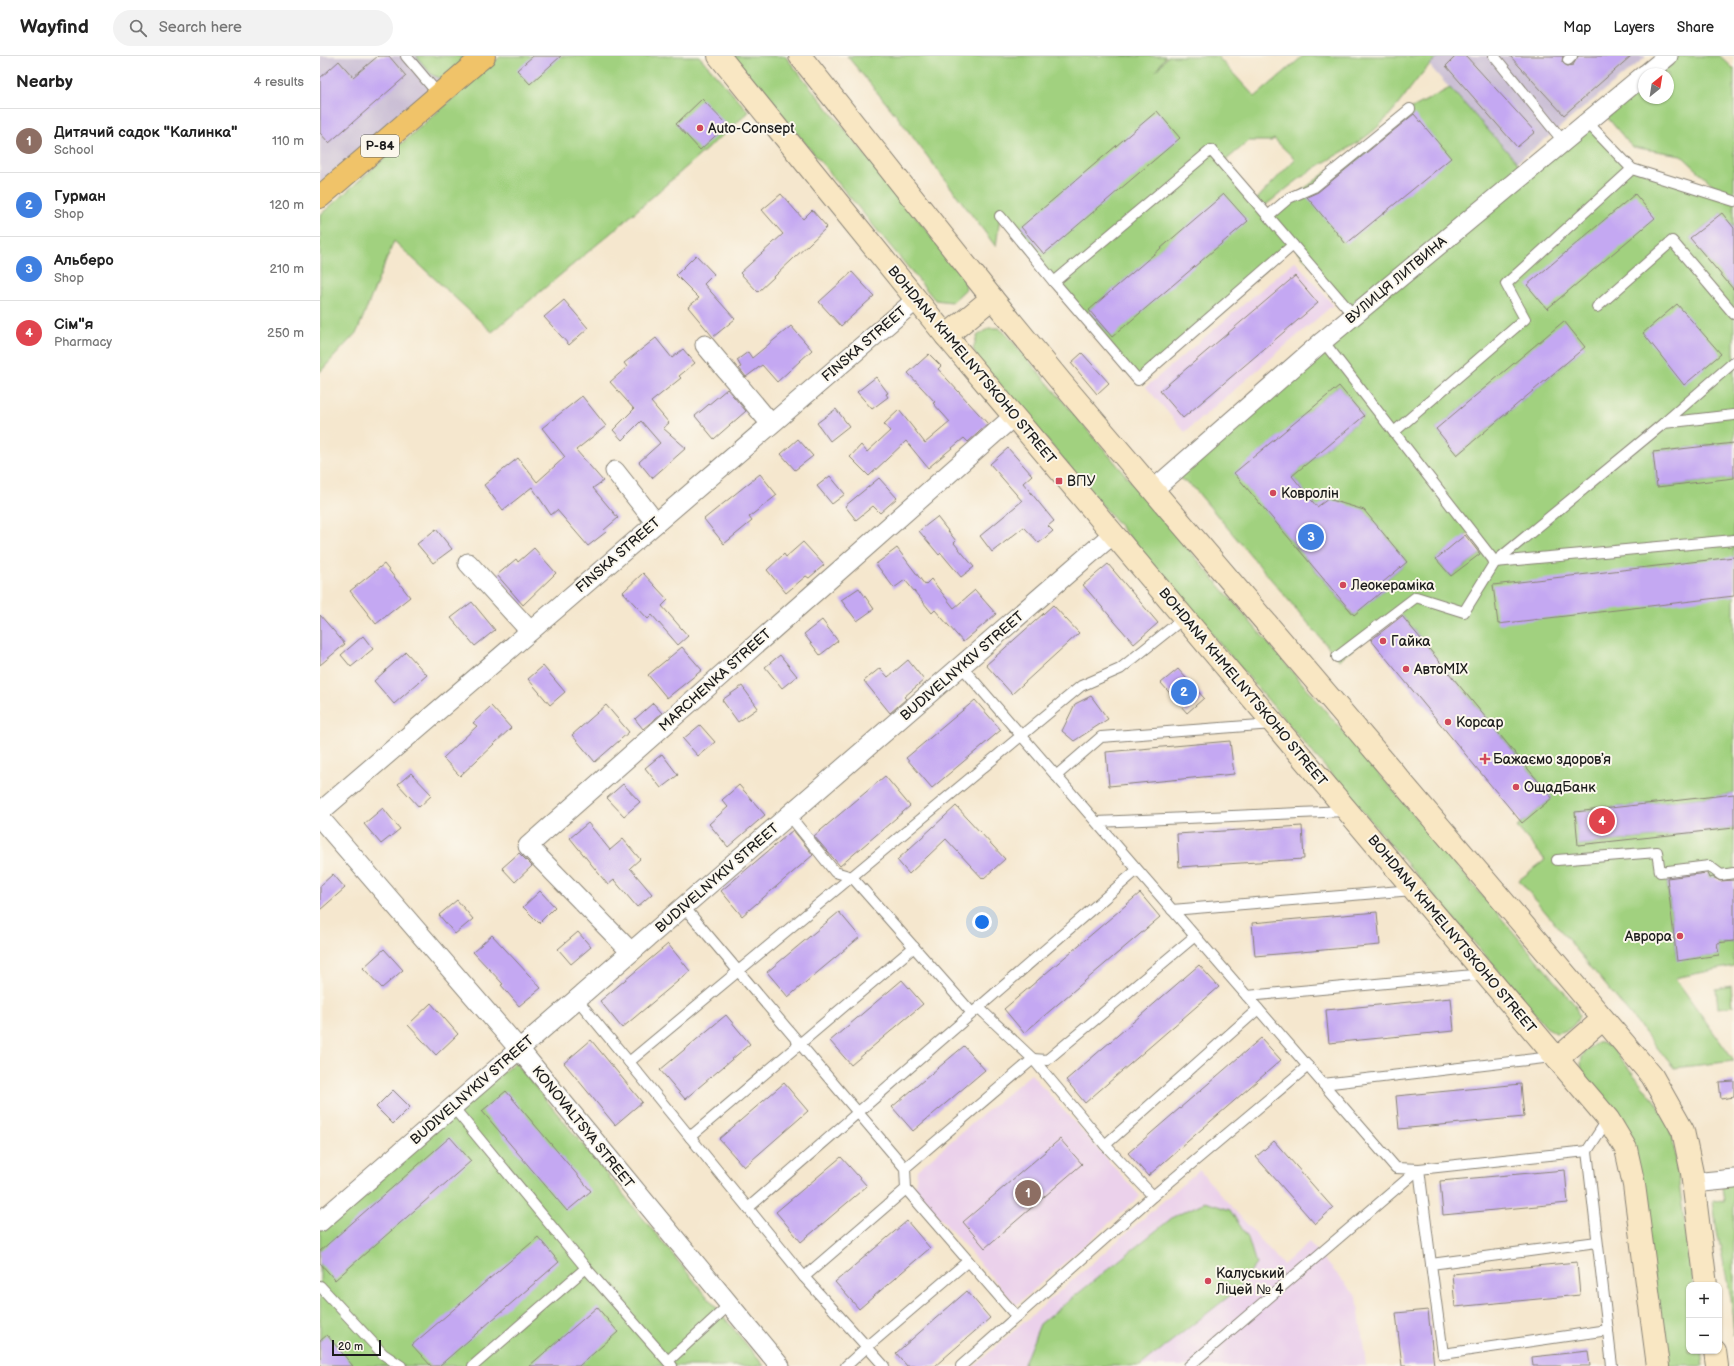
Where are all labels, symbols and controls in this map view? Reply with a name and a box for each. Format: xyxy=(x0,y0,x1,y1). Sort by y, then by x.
search box xyxy=(113,10,393,46)
text: Wayfind xyxy=(20,16,89,39)
icon: search xyxy=(127,17,149,39)
text: Search here xyxy=(159,18,242,37)
text: Map xyxy=(1563,19,1591,36)
text: Layers xyxy=(1613,19,1655,36)
text: Share xyxy=(1677,19,1714,36)
north arrow xyxy=(1638,68,1674,104)
text: Nearby xyxy=(16,72,73,92)
text: 4 results xyxy=(254,74,304,90)
place label: Auto-Consept xyxy=(708,120,795,137)
text: Дитячий садок "Калинка" xyxy=(54,123,237,142)
marker: Auto-Consept xyxy=(695,123,705,133)
text: 1 xyxy=(26,133,32,149)
text: 110 m xyxy=(272,133,304,149)
road number: Р-84 xyxy=(361,135,399,157)
text: School xyxy=(54,142,94,158)
text: Гурман xyxy=(54,187,106,206)
text: 2 xyxy=(25,197,33,213)
text: 120 m xyxy=(269,197,304,213)
text: Shop xyxy=(54,206,84,222)
street label: ВУЛИЦЯ ЛИТВИНА xyxy=(1342,232,1451,327)
text: Альберо xyxy=(54,251,114,270)
text: 3 xyxy=(25,261,33,277)
text: 210 m xyxy=(270,261,304,277)
street label: BOHDANA KHMELNYTSKOHO STREET xyxy=(884,263,1060,468)
text: Shop xyxy=(54,270,84,286)
street label: FINSKA STREET xyxy=(818,302,910,385)
text: Сім"я xyxy=(54,315,93,334)
text: 4 xyxy=(25,325,33,341)
text: 250 m xyxy=(267,325,304,341)
text: Pharmacy xyxy=(54,334,112,350)
place label: ВПУ xyxy=(1067,473,1096,490)
marker: ВПУ xyxy=(1054,476,1064,486)
place label: Ковролін xyxy=(1281,485,1339,502)
marker: Ковролін xyxy=(1268,488,1278,498)
street label: FINSKA STREET xyxy=(572,513,664,596)
pin: 3 xyxy=(1298,522,1324,552)
place label: Леокераміка xyxy=(1350,577,1435,594)
marker: Леокераміка xyxy=(1338,580,1348,590)
street label: BOHDANA KHMELNYTSKOHO STREET xyxy=(1155,585,1331,790)
street label: BUDIVELNYKIV STREET xyxy=(897,607,1028,724)
street label: MARCHENKA STREET xyxy=(655,625,775,735)
place label: Гайка xyxy=(1391,633,1431,650)
marker: Гайка xyxy=(1378,636,1388,646)
place label: АвтоMIX xyxy=(1413,661,1468,678)
marker: АвтоMIX xyxy=(1401,664,1411,674)
pin: 2 xyxy=(1171,677,1197,707)
place label: Корсар xyxy=(1456,714,1503,731)
marker: Корсар xyxy=(1443,717,1453,727)
place label: Бажаємо здоровʼя xyxy=(1493,751,1611,768)
marker: Бажаємо здоровʼя xyxy=(1480,754,1490,764)
place label: ОщадБанк xyxy=(1524,779,1596,796)
marker: ОщадБанк xyxy=(1511,782,1521,792)
pin: 4 xyxy=(1589,806,1615,836)
street label: BUDIVELNYKIV STREET xyxy=(652,819,783,936)
street label: BOHDANA KHMELNYTSKOHO STREET xyxy=(1364,832,1540,1037)
your location xyxy=(972,912,992,932)
place label: Аврора xyxy=(1624,928,1673,945)
marker: Аврора xyxy=(1675,931,1685,941)
street label: BUDIVELNYKIV STREET xyxy=(407,1031,538,1148)
street label: KONOVALTSYA STREET xyxy=(528,1062,638,1192)
pin: 1 xyxy=(1015,1178,1041,1208)
place label: Калуський Ліцей № 4 xyxy=(1215,1265,1285,1298)
marker: Калуський Ліцей № 4 xyxy=(1203,1276,1213,1286)
map controls xyxy=(1686,1282,1722,1354)
button: + xyxy=(1686,1282,1722,1318)
button: − xyxy=(1686,1318,1722,1354)
scale bar xyxy=(332,1338,381,1357)
text: 20 m xyxy=(338,1340,363,1353)

